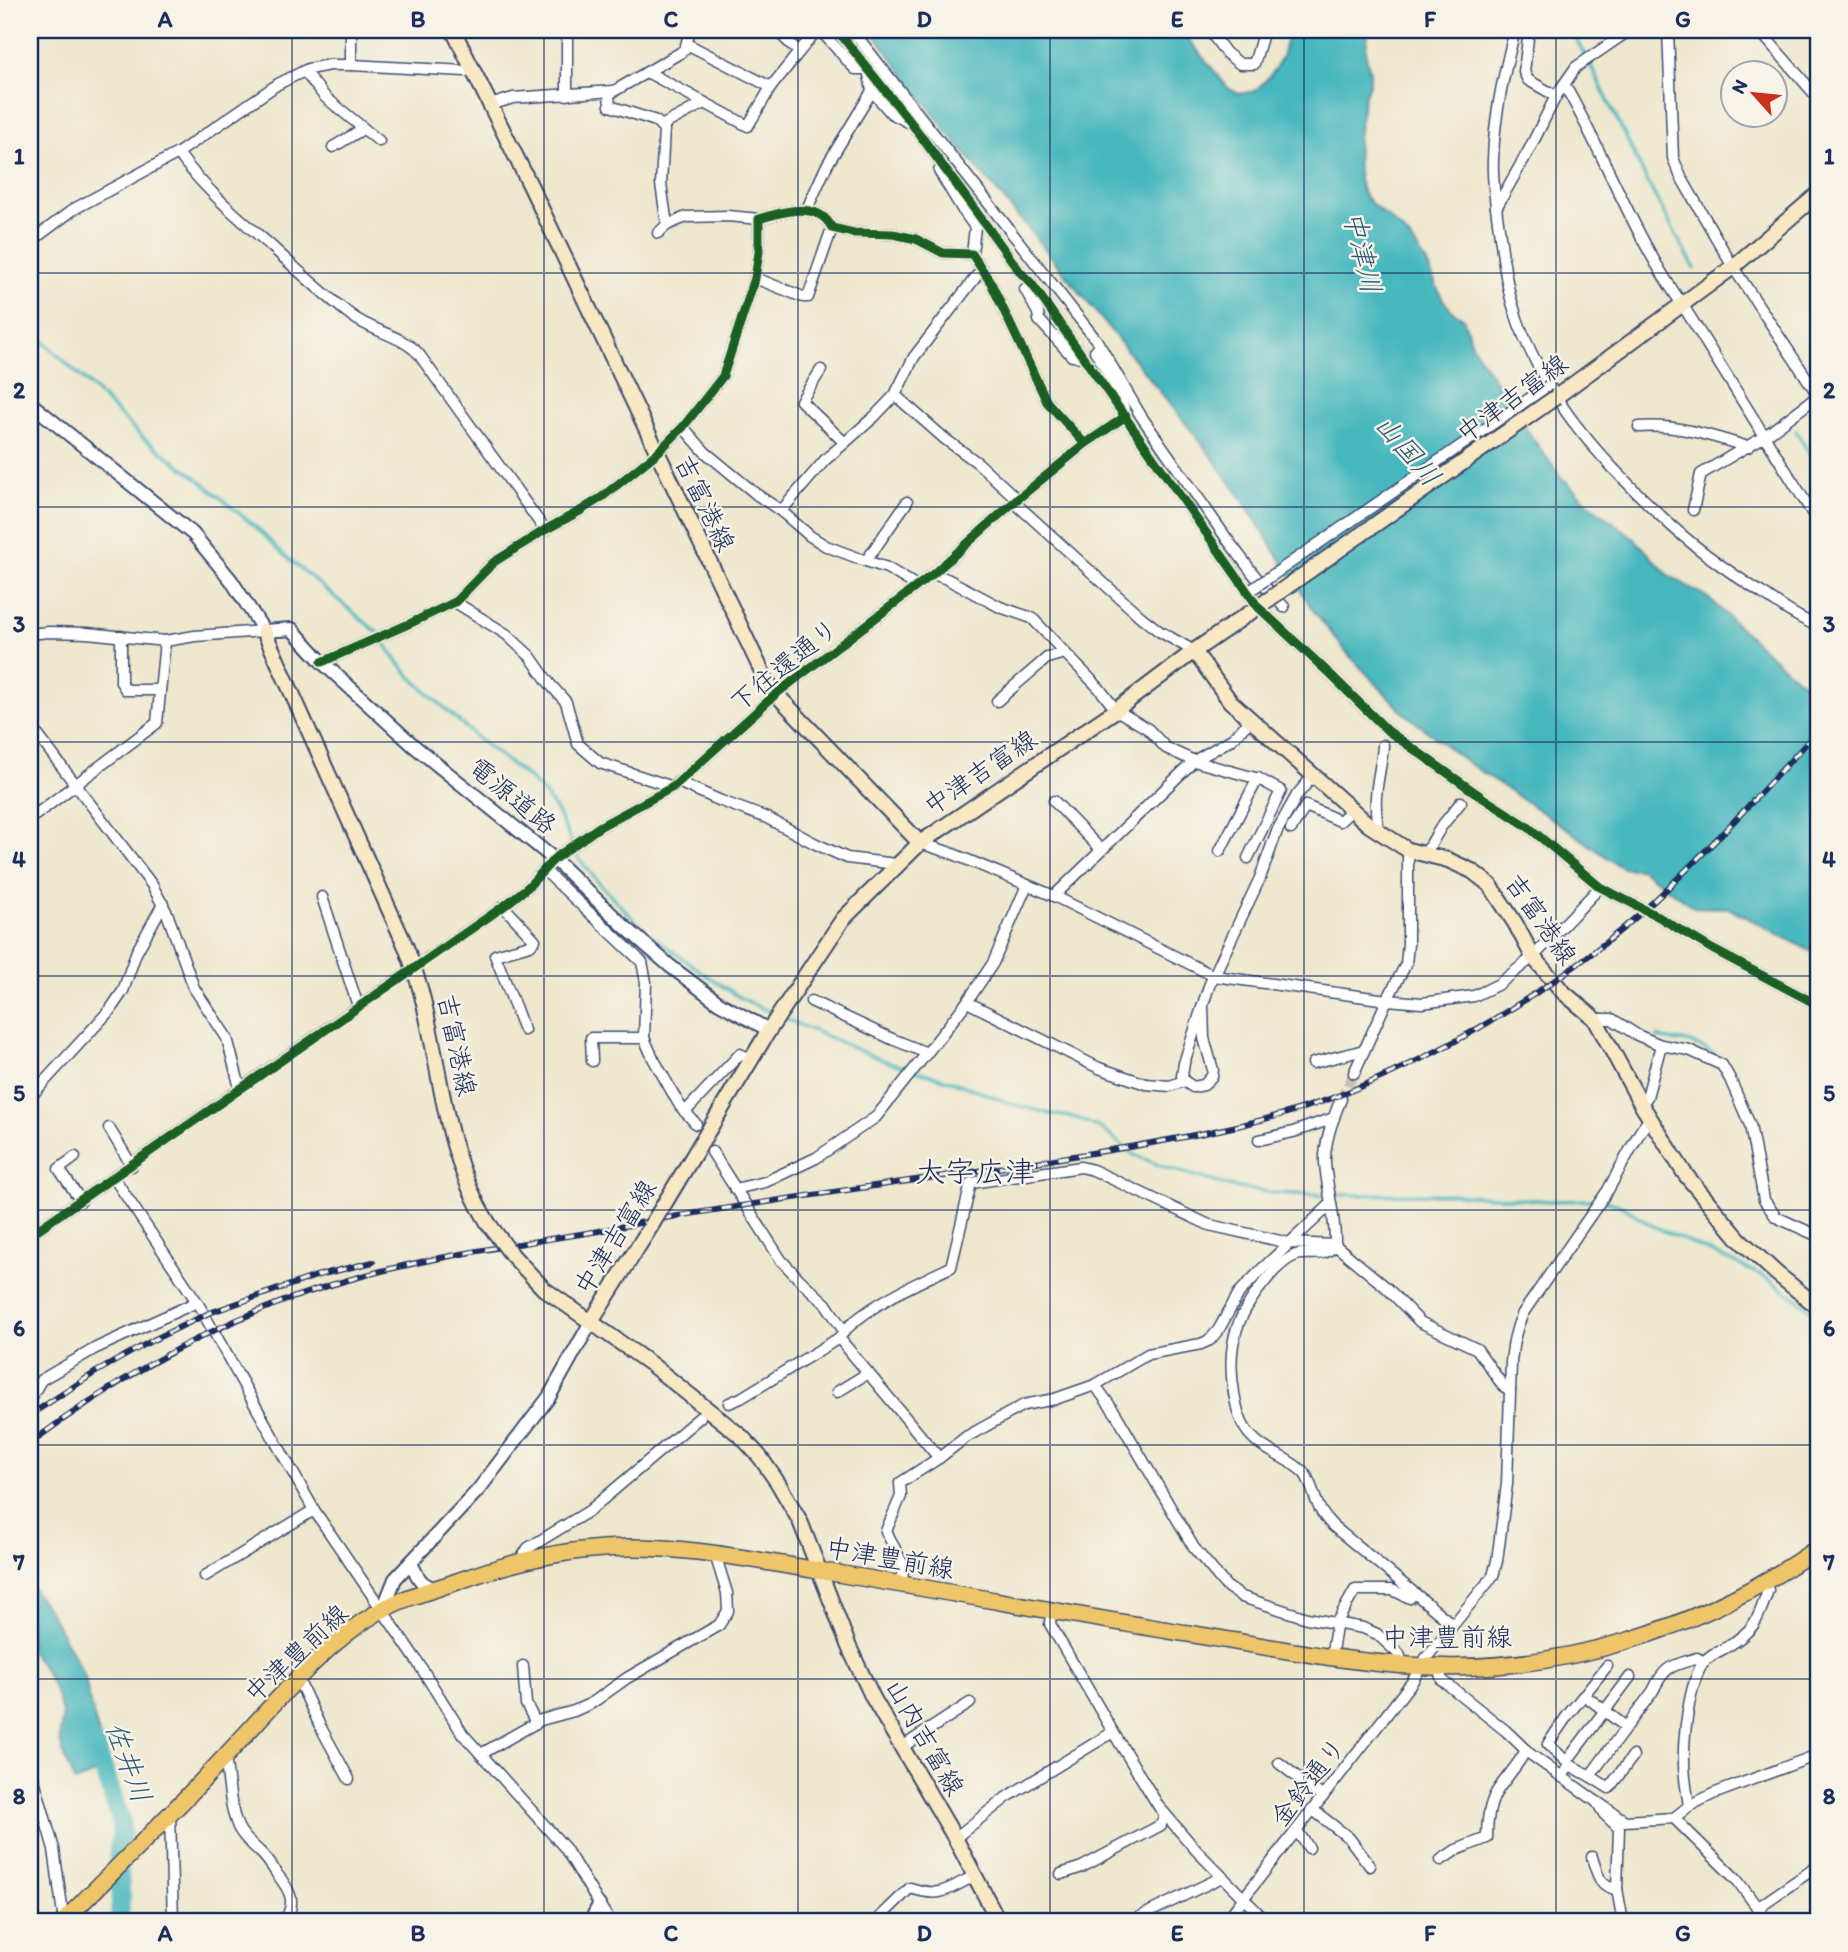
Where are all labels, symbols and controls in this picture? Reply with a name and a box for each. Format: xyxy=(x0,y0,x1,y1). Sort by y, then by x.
text: A xyxy=(157,5,173,33)
text: B xyxy=(411,5,426,33)
text: C xyxy=(664,5,679,33)
text: D xyxy=(916,5,932,33)
text: E xyxy=(1171,5,1184,33)
text: F xyxy=(1424,5,1437,33)
text: G xyxy=(1675,5,1691,33)
north arrow xyxy=(1718,60,1788,130)
text: N xyxy=(1726,76,1752,97)
text: 1 xyxy=(14,142,25,170)
text: 1 xyxy=(1824,142,1835,170)
water label: 中津川 xyxy=(1337,207,1389,297)
street label: 中津吉富線 xyxy=(1450,347,1574,449)
text: 2 xyxy=(13,376,26,404)
text: 2 xyxy=(1823,376,1836,404)
water label: 山国川 xyxy=(1368,407,1448,493)
street label: 吉富港線 xyxy=(668,449,742,557)
text: 3 xyxy=(13,610,26,638)
text: 3 xyxy=(1823,610,1836,638)
street label: 下往還通り xyxy=(723,612,845,718)
street label: 中津吉富線 xyxy=(917,722,1043,822)
street label: 電源道路 xyxy=(463,751,563,841)
text: 4 xyxy=(12,845,26,873)
text: 4 xyxy=(1822,845,1836,873)
street label: 吉富港線 xyxy=(1498,867,1584,971)
street label: 吉富港線 xyxy=(431,991,483,1099)
text: 5 xyxy=(13,1079,25,1107)
text: 5 xyxy=(1823,1079,1835,1107)
district label: 大字広津 xyxy=(915,1153,1035,1190)
street label: 中津吉富線 xyxy=(567,1173,663,1301)
text: 6 xyxy=(13,1314,25,1342)
text: 6 xyxy=(1823,1314,1835,1342)
street label: 中津豊前線 xyxy=(823,1531,957,1585)
text: 7 xyxy=(12,1548,25,1576)
text: 7 xyxy=(1822,1548,1835,1576)
street label: 中津豊前線 xyxy=(238,1597,354,1709)
street label: 中津豊前線 xyxy=(1382,1621,1512,1653)
street label: 山内吉富線 xyxy=(879,1673,971,1801)
water label: 佐井川 xyxy=(99,1717,159,1807)
street label: 金鈴通り xyxy=(1263,1731,1353,1833)
text: 8 xyxy=(13,1782,26,1810)
text: 8 xyxy=(1823,1782,1836,1810)
text: A xyxy=(157,1919,173,1947)
text: B xyxy=(411,1919,426,1947)
text: C xyxy=(664,1919,679,1947)
text: D xyxy=(916,1919,932,1947)
text: E xyxy=(1171,1919,1184,1947)
text: F xyxy=(1424,1919,1437,1947)
text: G xyxy=(1675,1919,1691,1947)

